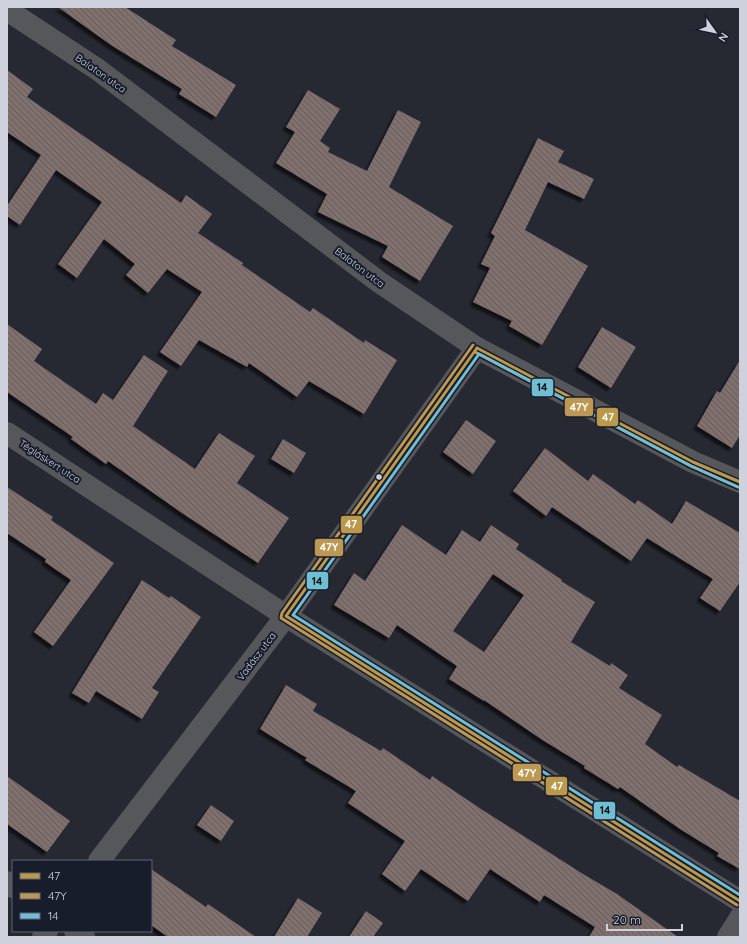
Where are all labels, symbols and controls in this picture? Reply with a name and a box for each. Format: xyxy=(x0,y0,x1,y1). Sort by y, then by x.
north arrow xyxy=(695,12,735,52)
text: N xyxy=(715,30,731,45)
street label: Balaton utca xyxy=(73,51,129,96)
street label: Balaton utca xyxy=(332,244,387,290)
line badge: 14 xyxy=(531,378,554,397)
text: 14 xyxy=(537,380,548,394)
line badge: 47Y xyxy=(564,397,594,417)
text: 47Y xyxy=(570,400,589,414)
line badge: 47 xyxy=(596,407,619,427)
text: 47 xyxy=(602,410,614,424)
street label: Tégláskert utca xyxy=(17,437,83,486)
unlabelled marker xyxy=(374,472,384,482)
line badge: 47 xyxy=(340,515,363,534)
text: 47 xyxy=(345,517,357,531)
line badge: 47Y xyxy=(314,538,344,557)
text: 47Y xyxy=(320,540,339,554)
line badge: 14 xyxy=(306,571,329,590)
text: 14 xyxy=(312,574,323,588)
street label: Vadász utca xyxy=(234,630,279,683)
line badge: 47Y xyxy=(512,763,542,782)
text: 47Y xyxy=(518,766,537,780)
line badge: 47 xyxy=(545,776,568,796)
text: 47 xyxy=(551,779,563,793)
line badge: 14 xyxy=(593,801,616,820)
text: 14 xyxy=(600,803,611,817)
legend xyxy=(12,860,152,932)
text: 47 xyxy=(48,868,60,883)
text: 47Y xyxy=(48,888,67,903)
scale bar xyxy=(607,906,682,932)
text: 14 xyxy=(48,908,59,923)
text: 20 m xyxy=(613,912,641,927)

